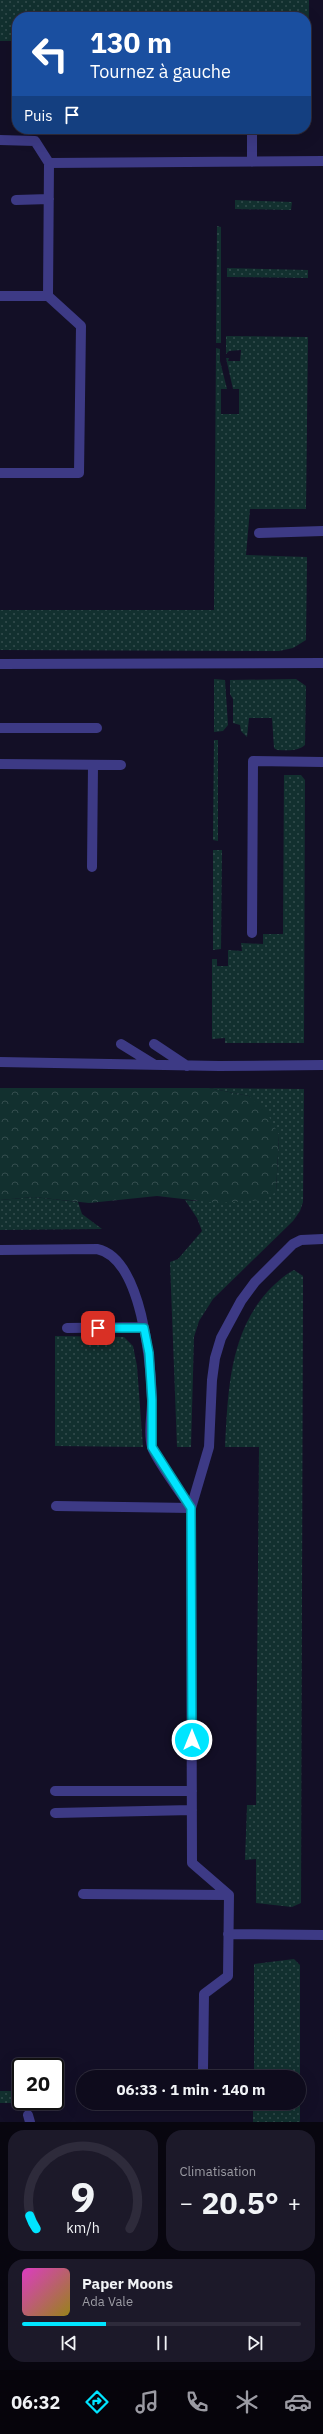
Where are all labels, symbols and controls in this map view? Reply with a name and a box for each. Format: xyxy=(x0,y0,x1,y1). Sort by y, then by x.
text: 130 m xyxy=(90,24,172,61)
icon: left xyxy=(24,28,76,80)
text: Tournez à gauche xyxy=(90,60,231,83)
icon: arrive xyxy=(61,104,83,126)
text: Puis xyxy=(24,106,53,125)
pin xyxy=(81,1311,115,1345)
icon: arrive xyxy=(87,1317,109,1339)
position arrow xyxy=(171,1719,213,1761)
speed limit sign: 20 xyxy=(12,2058,64,2110)
text: 06:33 · 1 min · 140 m xyxy=(117,2080,265,2099)
text: Climatisation xyxy=(180,2163,256,2180)
text: 9 xyxy=(70,2168,95,2222)
text: 20.5° xyxy=(202,2183,279,2222)
text: − xyxy=(180,2188,193,2217)
text: + xyxy=(288,2188,301,2217)
text: km/h xyxy=(66,2217,100,2236)
text: Paper Moons xyxy=(82,2274,173,2293)
text: Ada Vale xyxy=(82,2293,133,2310)
icon: previous xyxy=(58,2332,80,2354)
icon: pause xyxy=(151,2332,173,2354)
icon: next xyxy=(244,2332,266,2354)
icon: directions xyxy=(83,2388,111,2416)
icon: music xyxy=(133,2388,161,2416)
icon: phone xyxy=(183,2388,211,2416)
icon: climate xyxy=(233,2388,261,2416)
icon: car xyxy=(284,2388,312,2416)
text: 06:32 xyxy=(11,2391,60,2414)

